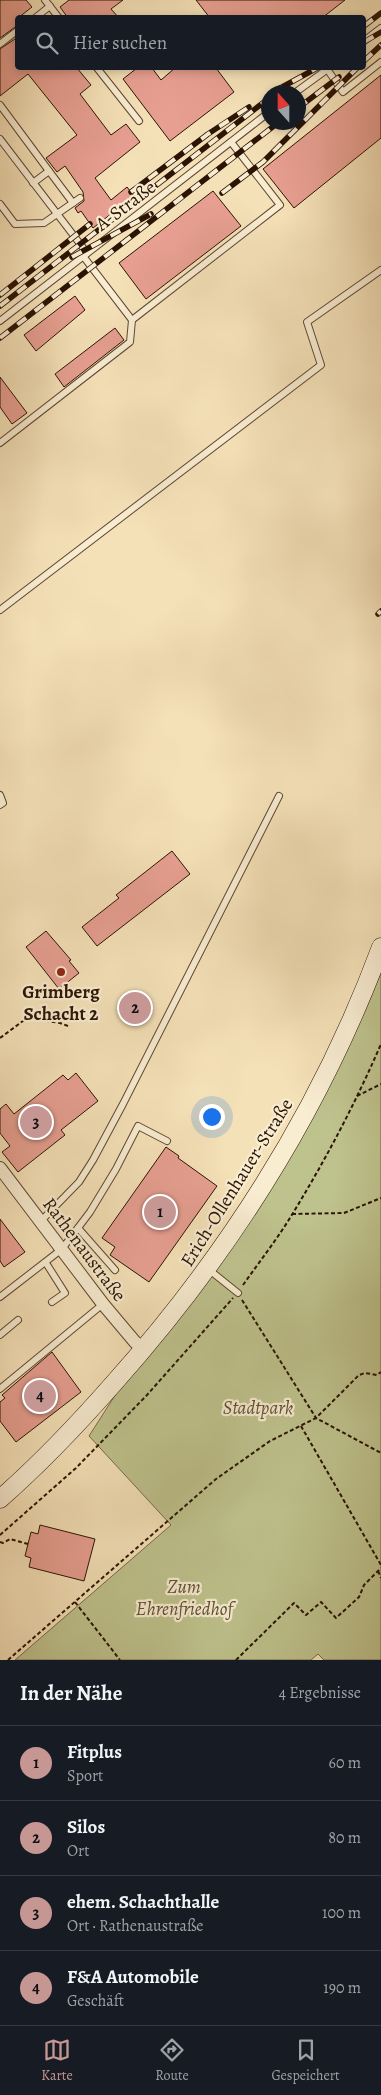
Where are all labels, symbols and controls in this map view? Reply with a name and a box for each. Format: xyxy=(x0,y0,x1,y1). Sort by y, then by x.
search box xyxy=(15,15,366,70)
icon: search xyxy=(33,29,61,57)
text: Hier suchen xyxy=(73,30,167,56)
north arrow xyxy=(261,85,306,130)
street label: A-Straße xyxy=(89,175,161,238)
marker: Grimberg Schacht 2 xyxy=(55,966,67,978)
place label: Grimberg Schacht 2 xyxy=(22,979,100,1027)
pin: 2 xyxy=(119,989,151,1027)
street label: Erich-Ollenhauer-Straße xyxy=(174,1093,299,1272)
pin: 3 xyxy=(20,1103,52,1141)
your location xyxy=(199,1104,225,1130)
street label: Rathenaustraße xyxy=(36,1192,132,1307)
pin: 1 xyxy=(144,1193,176,1231)
pin: 4 xyxy=(24,1377,56,1415)
park label: Stadtpark xyxy=(223,1395,293,1421)
park label: Zum Ehrenfriedhof xyxy=(136,1574,236,1622)
text: In der Nähe xyxy=(20,1679,122,1707)
text: 4 Ergebnisse xyxy=(279,1682,361,1704)
text: Fitplus xyxy=(67,1739,122,1765)
text: 1 xyxy=(33,1752,39,1774)
text: 60 m xyxy=(329,1752,361,1774)
text: Sport xyxy=(67,1765,103,1787)
text: Silos xyxy=(67,1814,105,1840)
text: 2 xyxy=(32,1827,40,1849)
text: 80 m xyxy=(328,1827,361,1849)
text: Ort xyxy=(67,1840,89,1862)
text: ehem. Schachthalle xyxy=(67,1889,219,1915)
text: 3 xyxy=(33,1902,39,1924)
text: 100 m xyxy=(322,1902,361,1924)
text: Ort · Rathenaustraße xyxy=(67,1915,204,1937)
text: F&A Automobile xyxy=(67,1964,199,1990)
text: 4 xyxy=(32,1977,40,1999)
text: 190 m xyxy=(323,1977,361,1999)
text: Geschäft xyxy=(67,1990,124,2012)
tab: Karte xyxy=(41,2036,73,2085)
tab: Route xyxy=(155,2036,189,2085)
tab: Gespeichert xyxy=(271,2036,340,2085)

